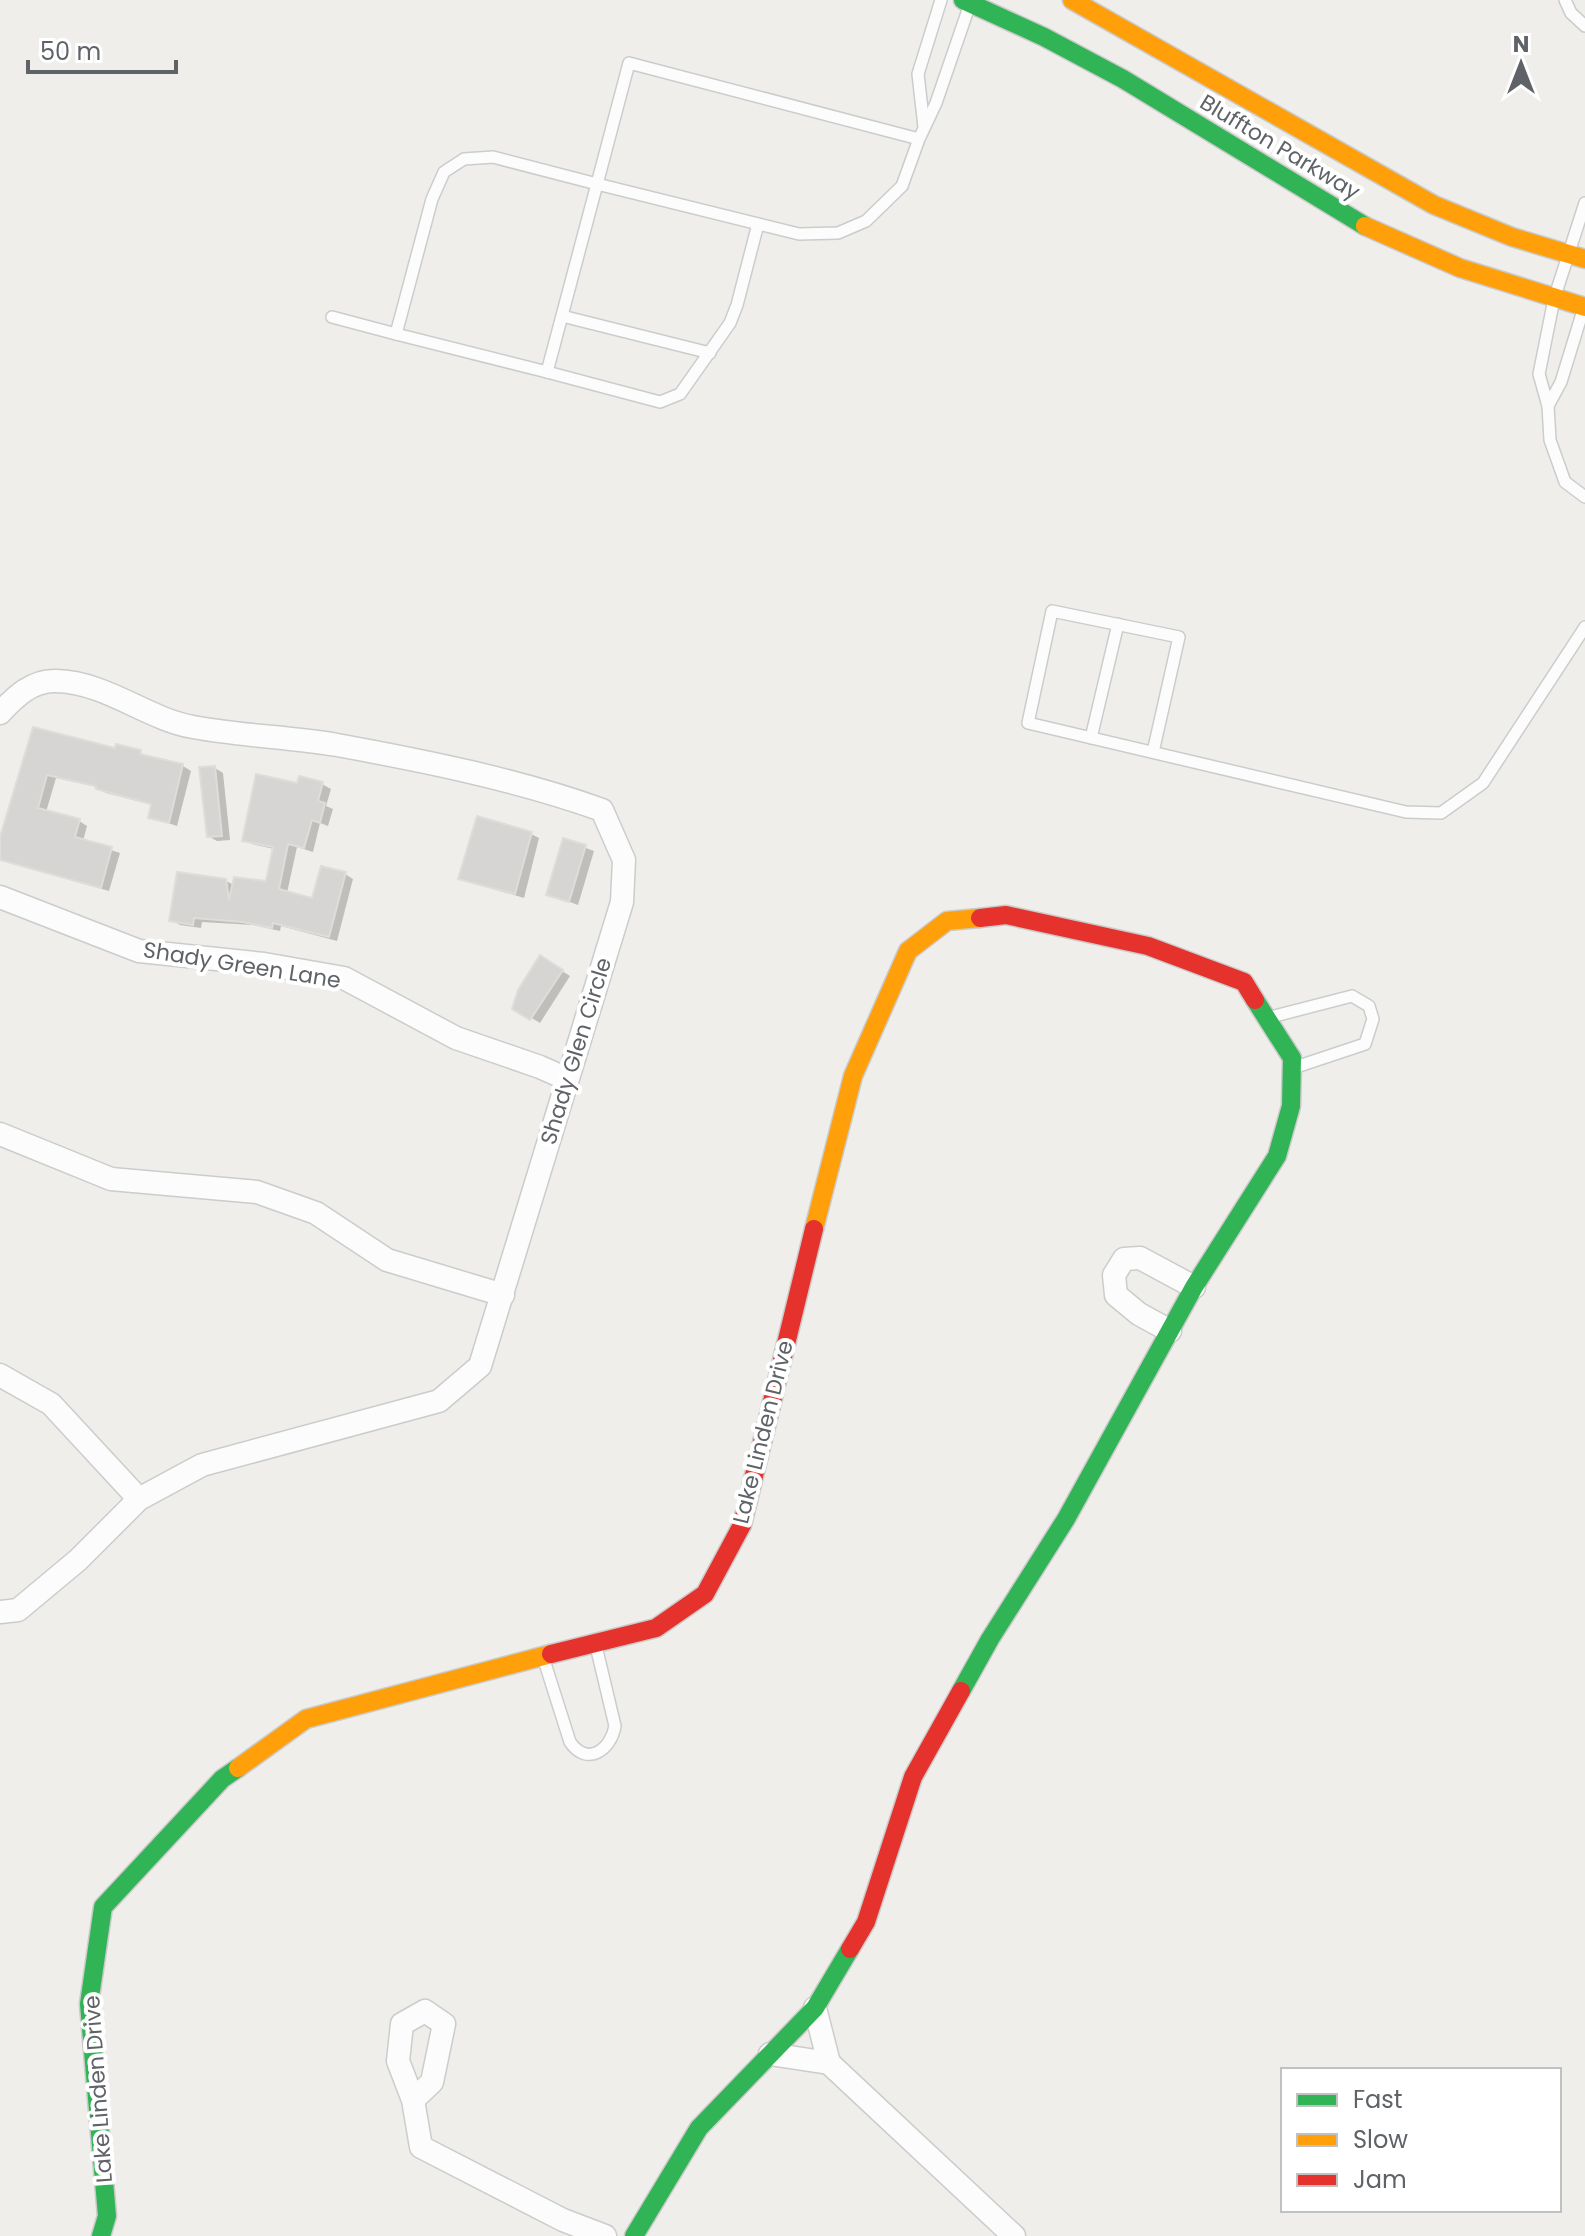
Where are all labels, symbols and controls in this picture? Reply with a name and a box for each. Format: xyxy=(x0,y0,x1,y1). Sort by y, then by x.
scale bar xyxy=(28,24,176,74)
north arrow xyxy=(1481,24,1561,104)
text: N xyxy=(1513,29,1529,60)
text: 50 m xyxy=(40,35,101,68)
street label: Bluffton Parkway xyxy=(1194,87,1366,207)
street label: Shady Green Lane xyxy=(141,934,343,996)
street label: Shady Glen Circle xyxy=(533,954,619,1148)
street label: Lake Linden Drive xyxy=(725,1337,801,1527)
street label: Lake Linden Drive xyxy=(76,1994,120,2184)
legend xyxy=(1281,2068,1561,2212)
text: Fast xyxy=(1353,2083,1403,2116)
text: Slow xyxy=(1353,2123,1408,2156)
text: Jam xyxy=(1353,2163,1407,2196)

